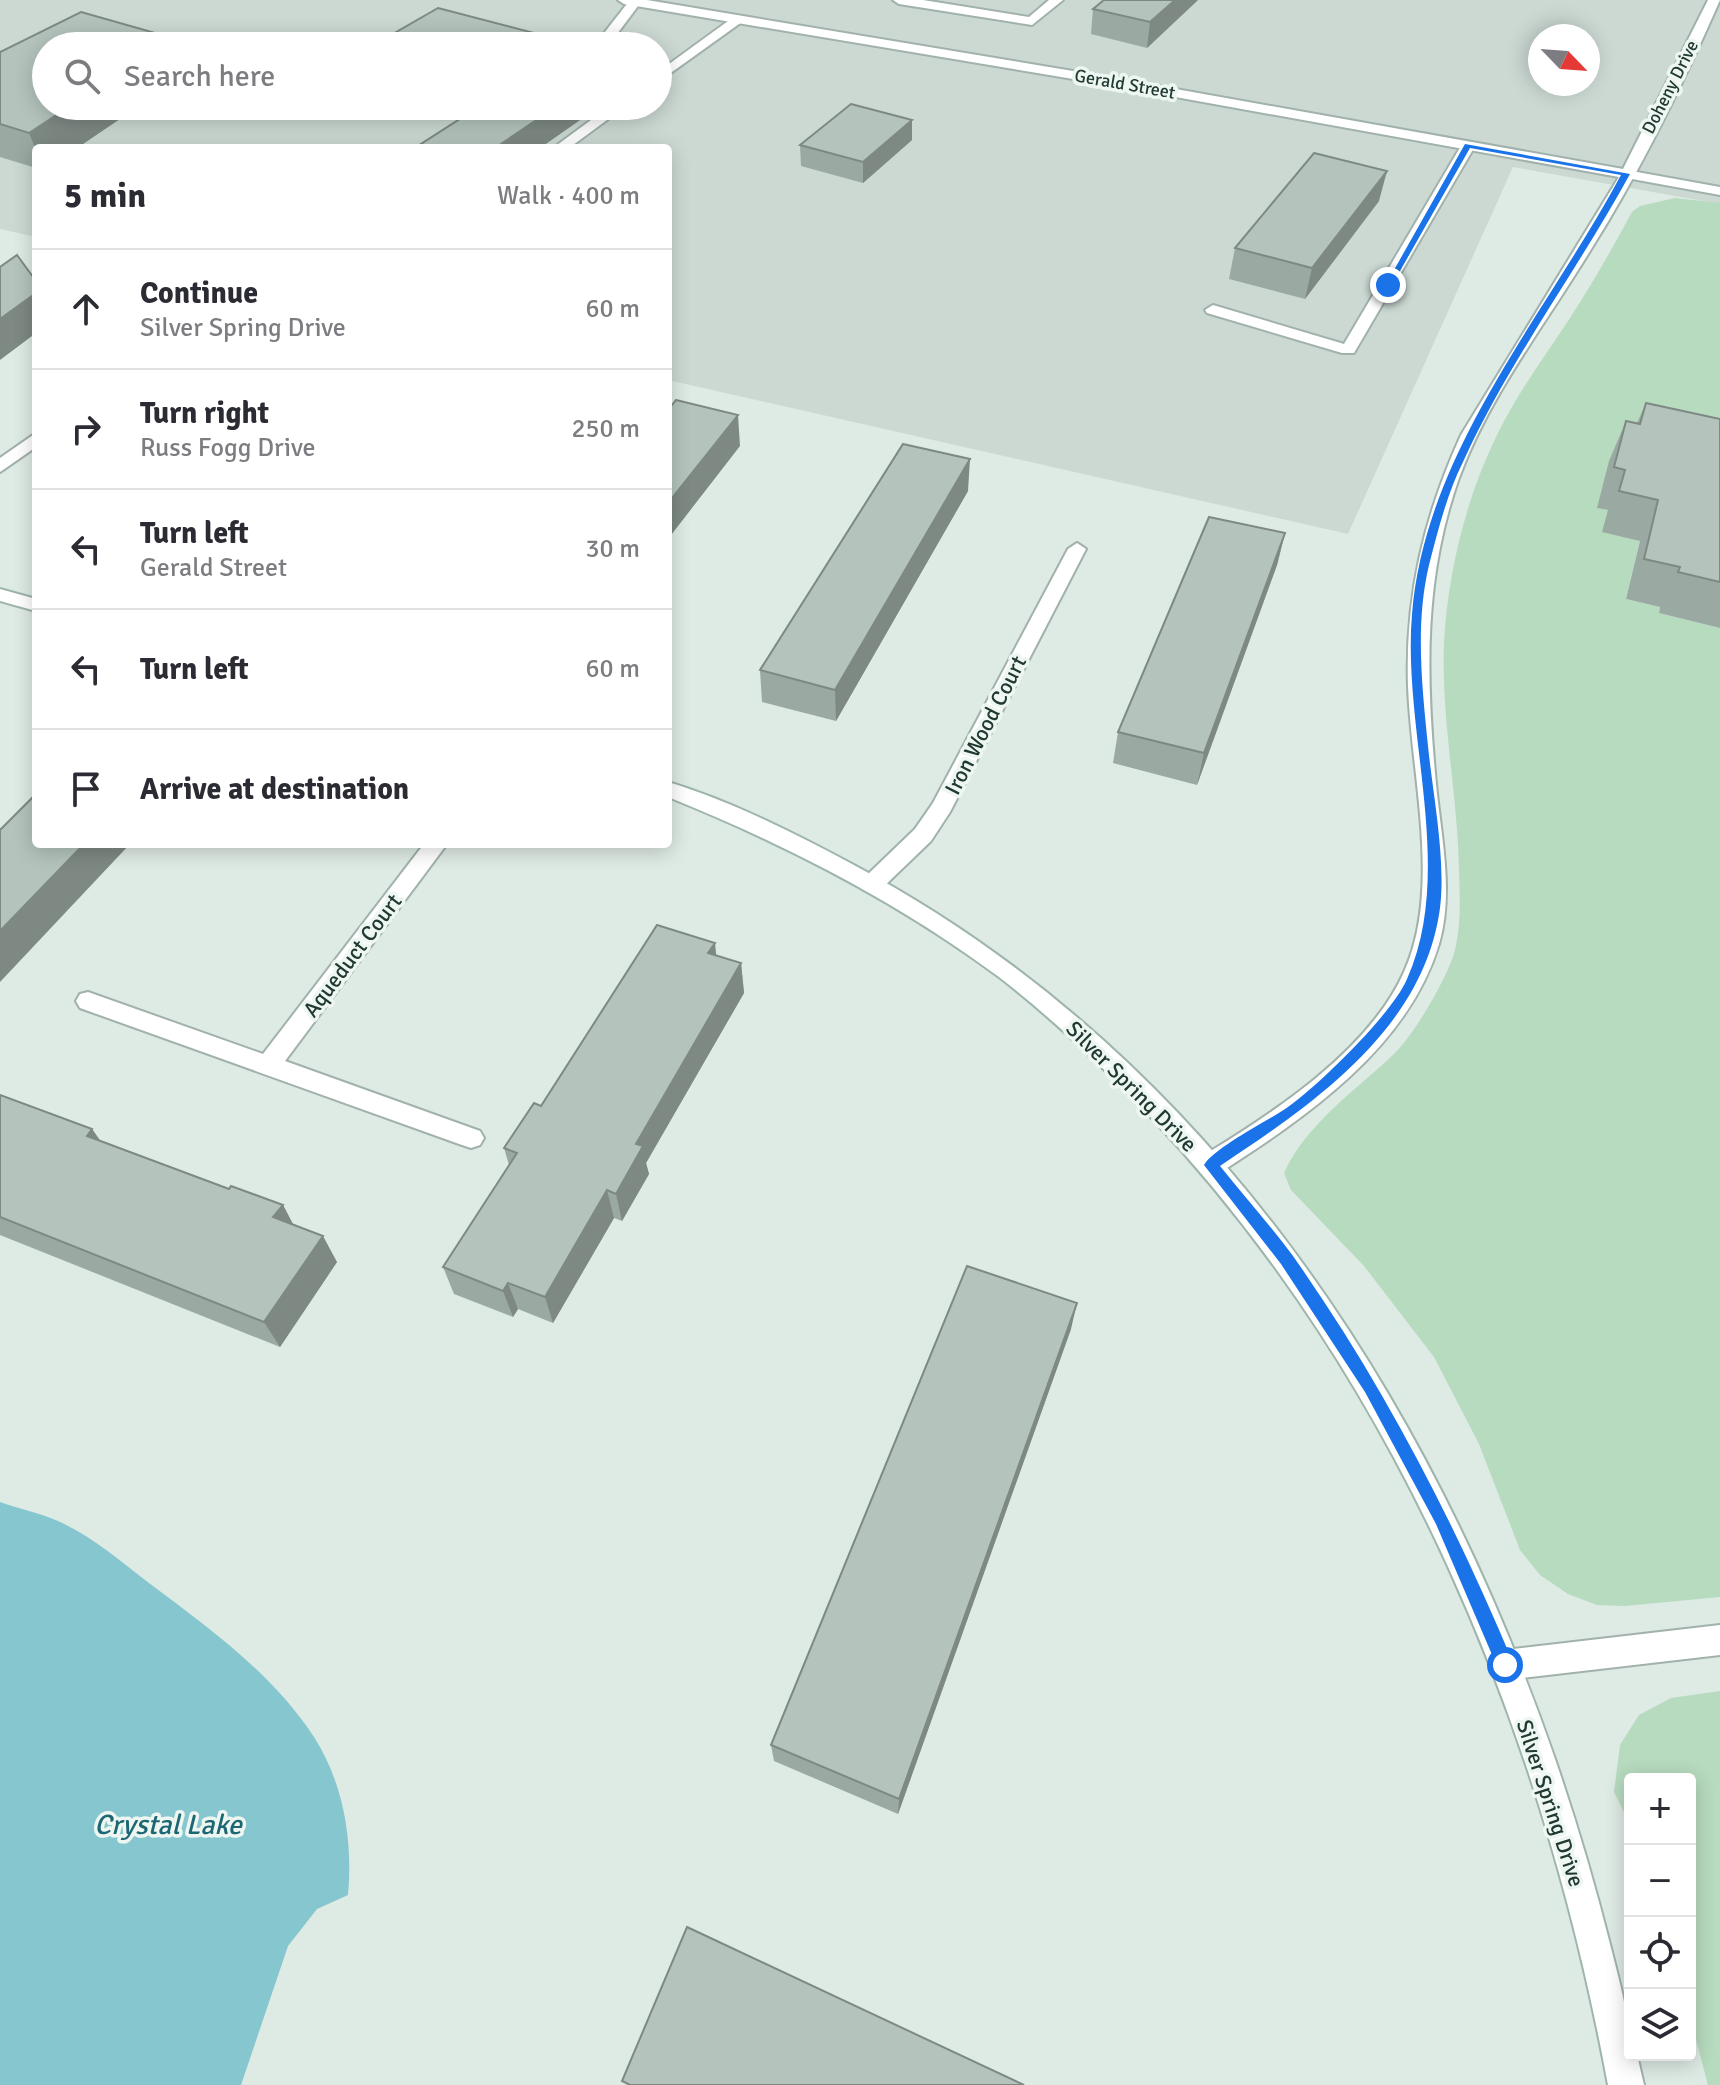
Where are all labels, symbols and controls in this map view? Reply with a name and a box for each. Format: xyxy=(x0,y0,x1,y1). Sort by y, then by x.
north arrow xyxy=(1528,24,1600,96)
search box xyxy=(32,32,672,120)
street label: Doheny Drive xyxy=(1637,37,1703,137)
icon: search xyxy=(60,54,104,98)
text: Search here xyxy=(124,58,275,95)
street label: Gerald Street xyxy=(1073,64,1177,104)
text: 5 min xyxy=(64,175,146,217)
text: Walk · 400 m xyxy=(497,180,640,212)
route end xyxy=(1370,267,1406,303)
text: Continue xyxy=(140,275,258,312)
icon: ahead xyxy=(64,287,108,331)
text: 60 m xyxy=(585,293,640,325)
text: Silver Spring Drive xyxy=(140,312,346,344)
text: Turn right xyxy=(140,395,269,432)
icon: right xyxy=(64,407,108,451)
text: 250 m xyxy=(571,413,640,445)
text: Russ Fogg Drive xyxy=(140,432,315,464)
text: Turn left xyxy=(140,515,249,552)
icon: left xyxy=(64,527,108,571)
text: 30 m xyxy=(585,533,640,565)
text: Gerald Street xyxy=(140,552,287,584)
icon: left xyxy=(64,647,108,691)
text: Turn left xyxy=(140,651,249,688)
street label: Iron Wood Court xyxy=(939,651,1032,799)
text: 60 m xyxy=(585,653,640,685)
icon: arrive xyxy=(64,767,108,811)
text: Arrive at destination xyxy=(140,771,409,808)
street label: Aqueduct Court xyxy=(297,888,408,1022)
street label: Silver Spring Drive xyxy=(1061,1015,1203,1157)
route start xyxy=(1487,1647,1523,1683)
street label: Silver Spring Drive xyxy=(1511,1716,1590,1890)
map controls xyxy=(1624,1773,1696,2061)
button: + xyxy=(1624,1773,1696,1845)
water label: Crystal Lake xyxy=(94,1808,244,1842)
button: − xyxy=(1624,1845,1696,1917)
button: locate xyxy=(1624,1917,1696,1989)
button: layers xyxy=(1624,1989,1696,2061)

